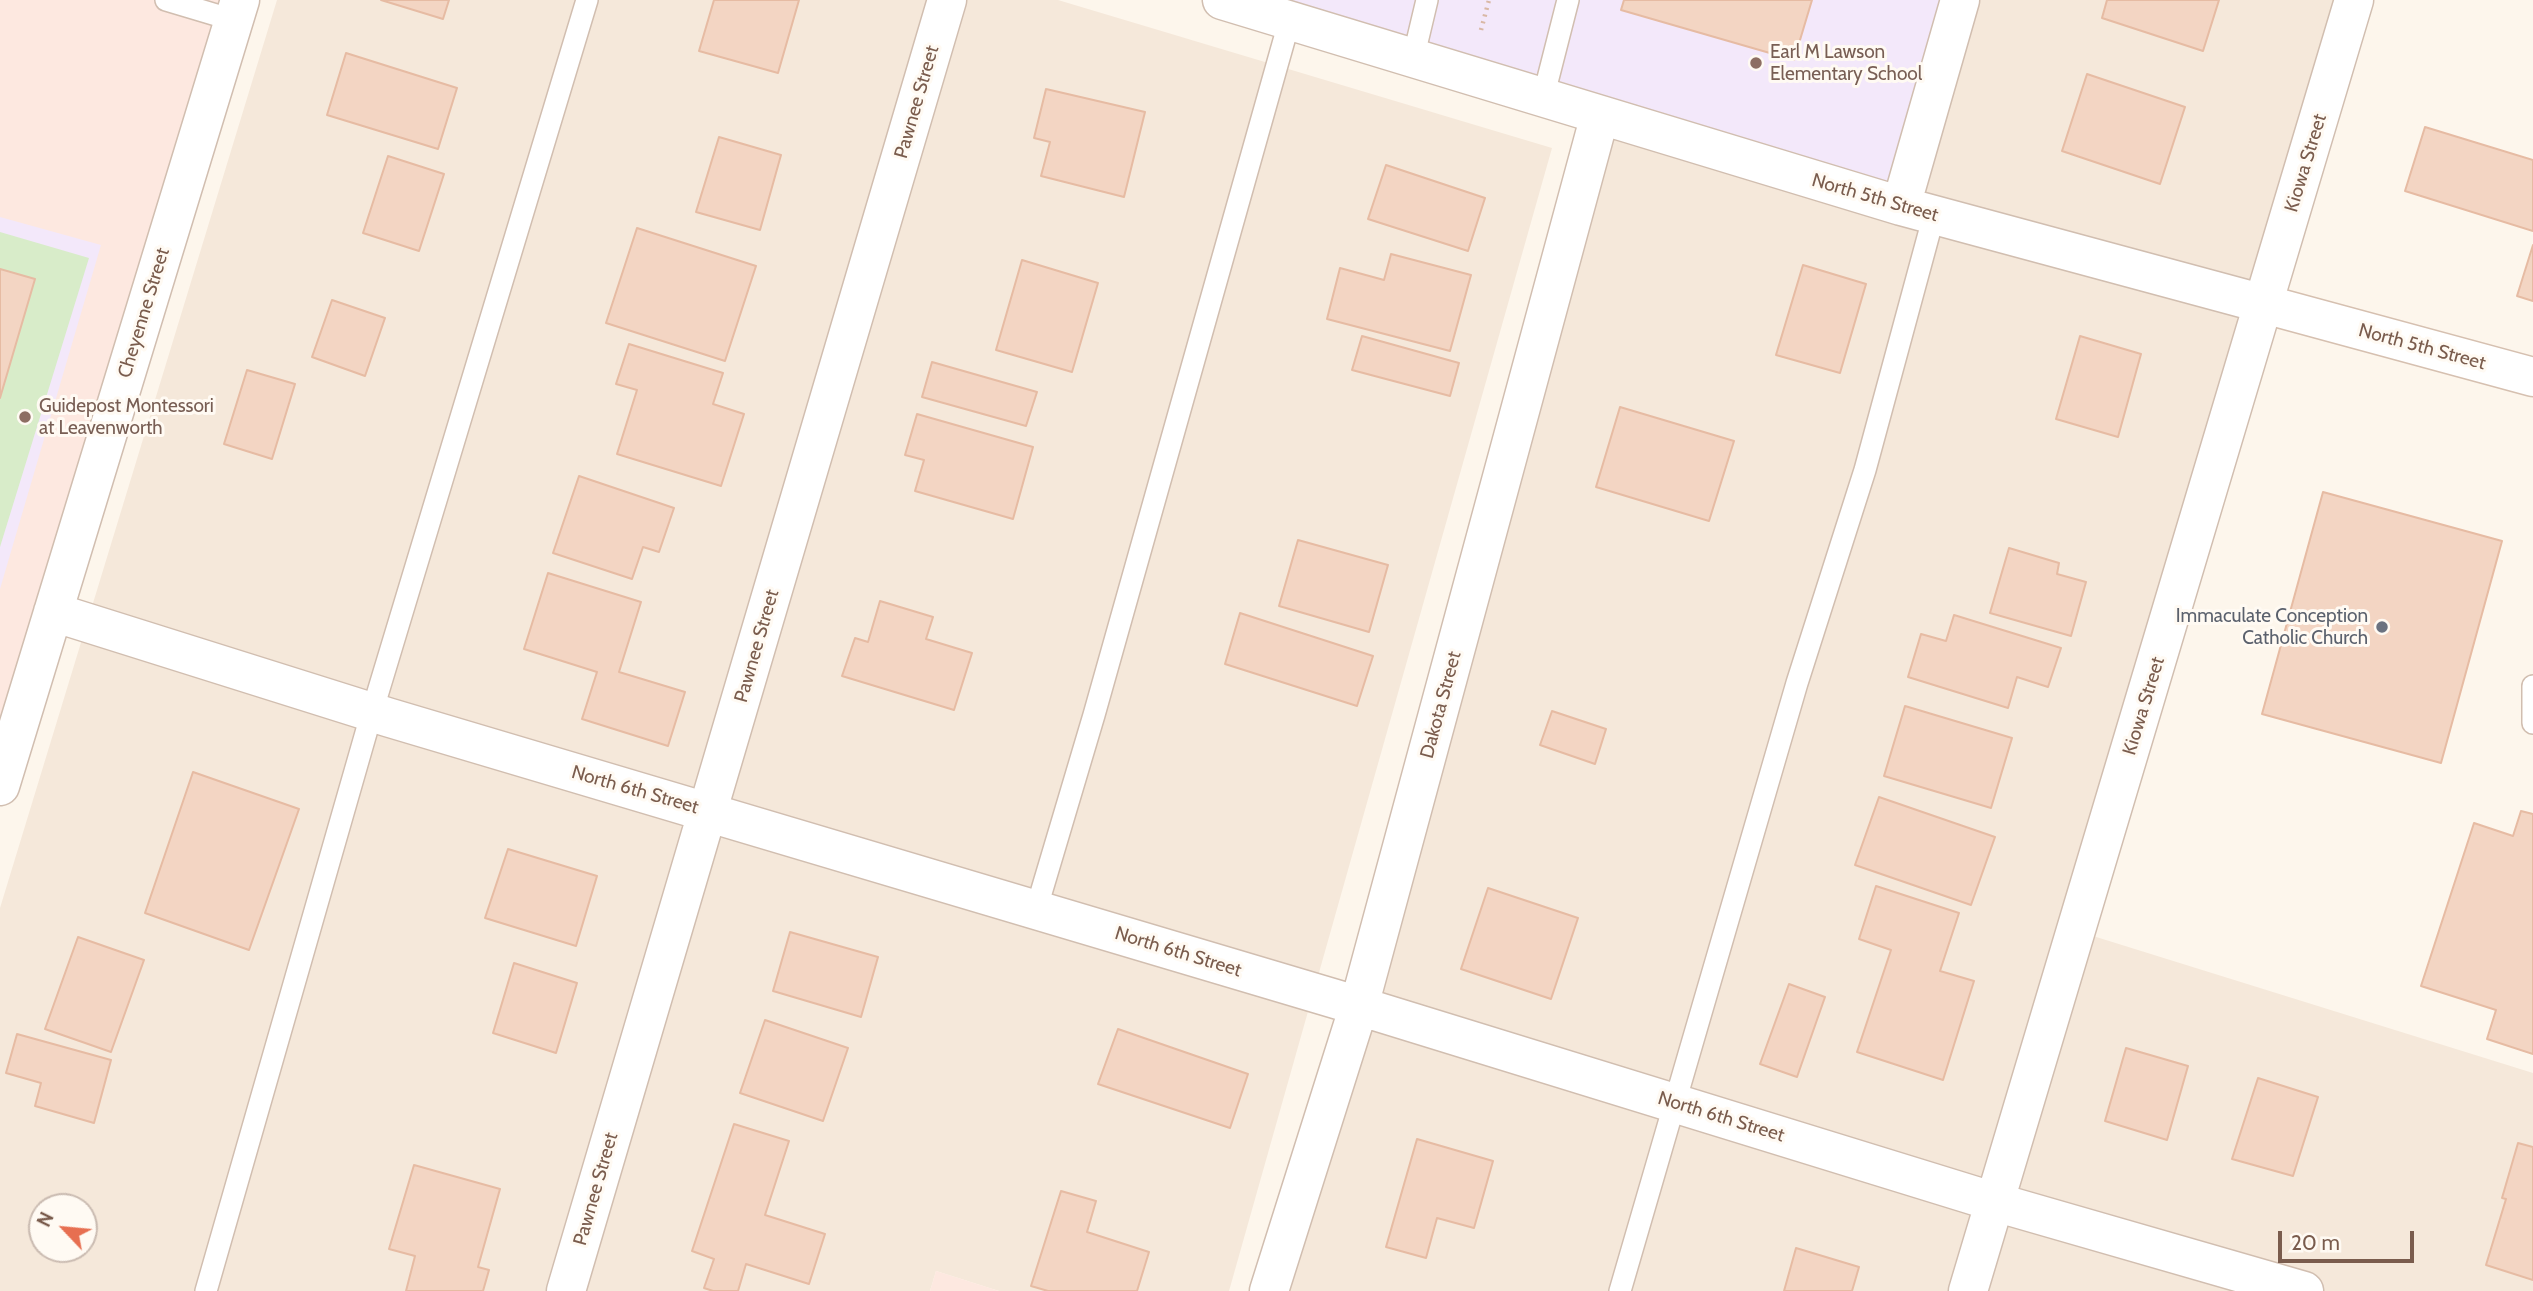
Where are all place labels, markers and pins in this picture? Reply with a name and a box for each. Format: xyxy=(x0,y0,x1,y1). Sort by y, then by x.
place label: Earl M Lawson Elementary School xyxy=(1770,41,1922,85)
marker: Earl M Lawson Elementary School xyxy=(1748,55,1764,71)
place label: Guidepost Montessori at Leavenworth xyxy=(39,395,214,439)
marker: Guidepost Montessori at Leavenworth xyxy=(17,409,33,425)
place label: Immaculate Conception Catholic Church xyxy=(2176,605,2368,649)
marker: Immaculate Conception Catholic Church xyxy=(2374,619,2390,635)

